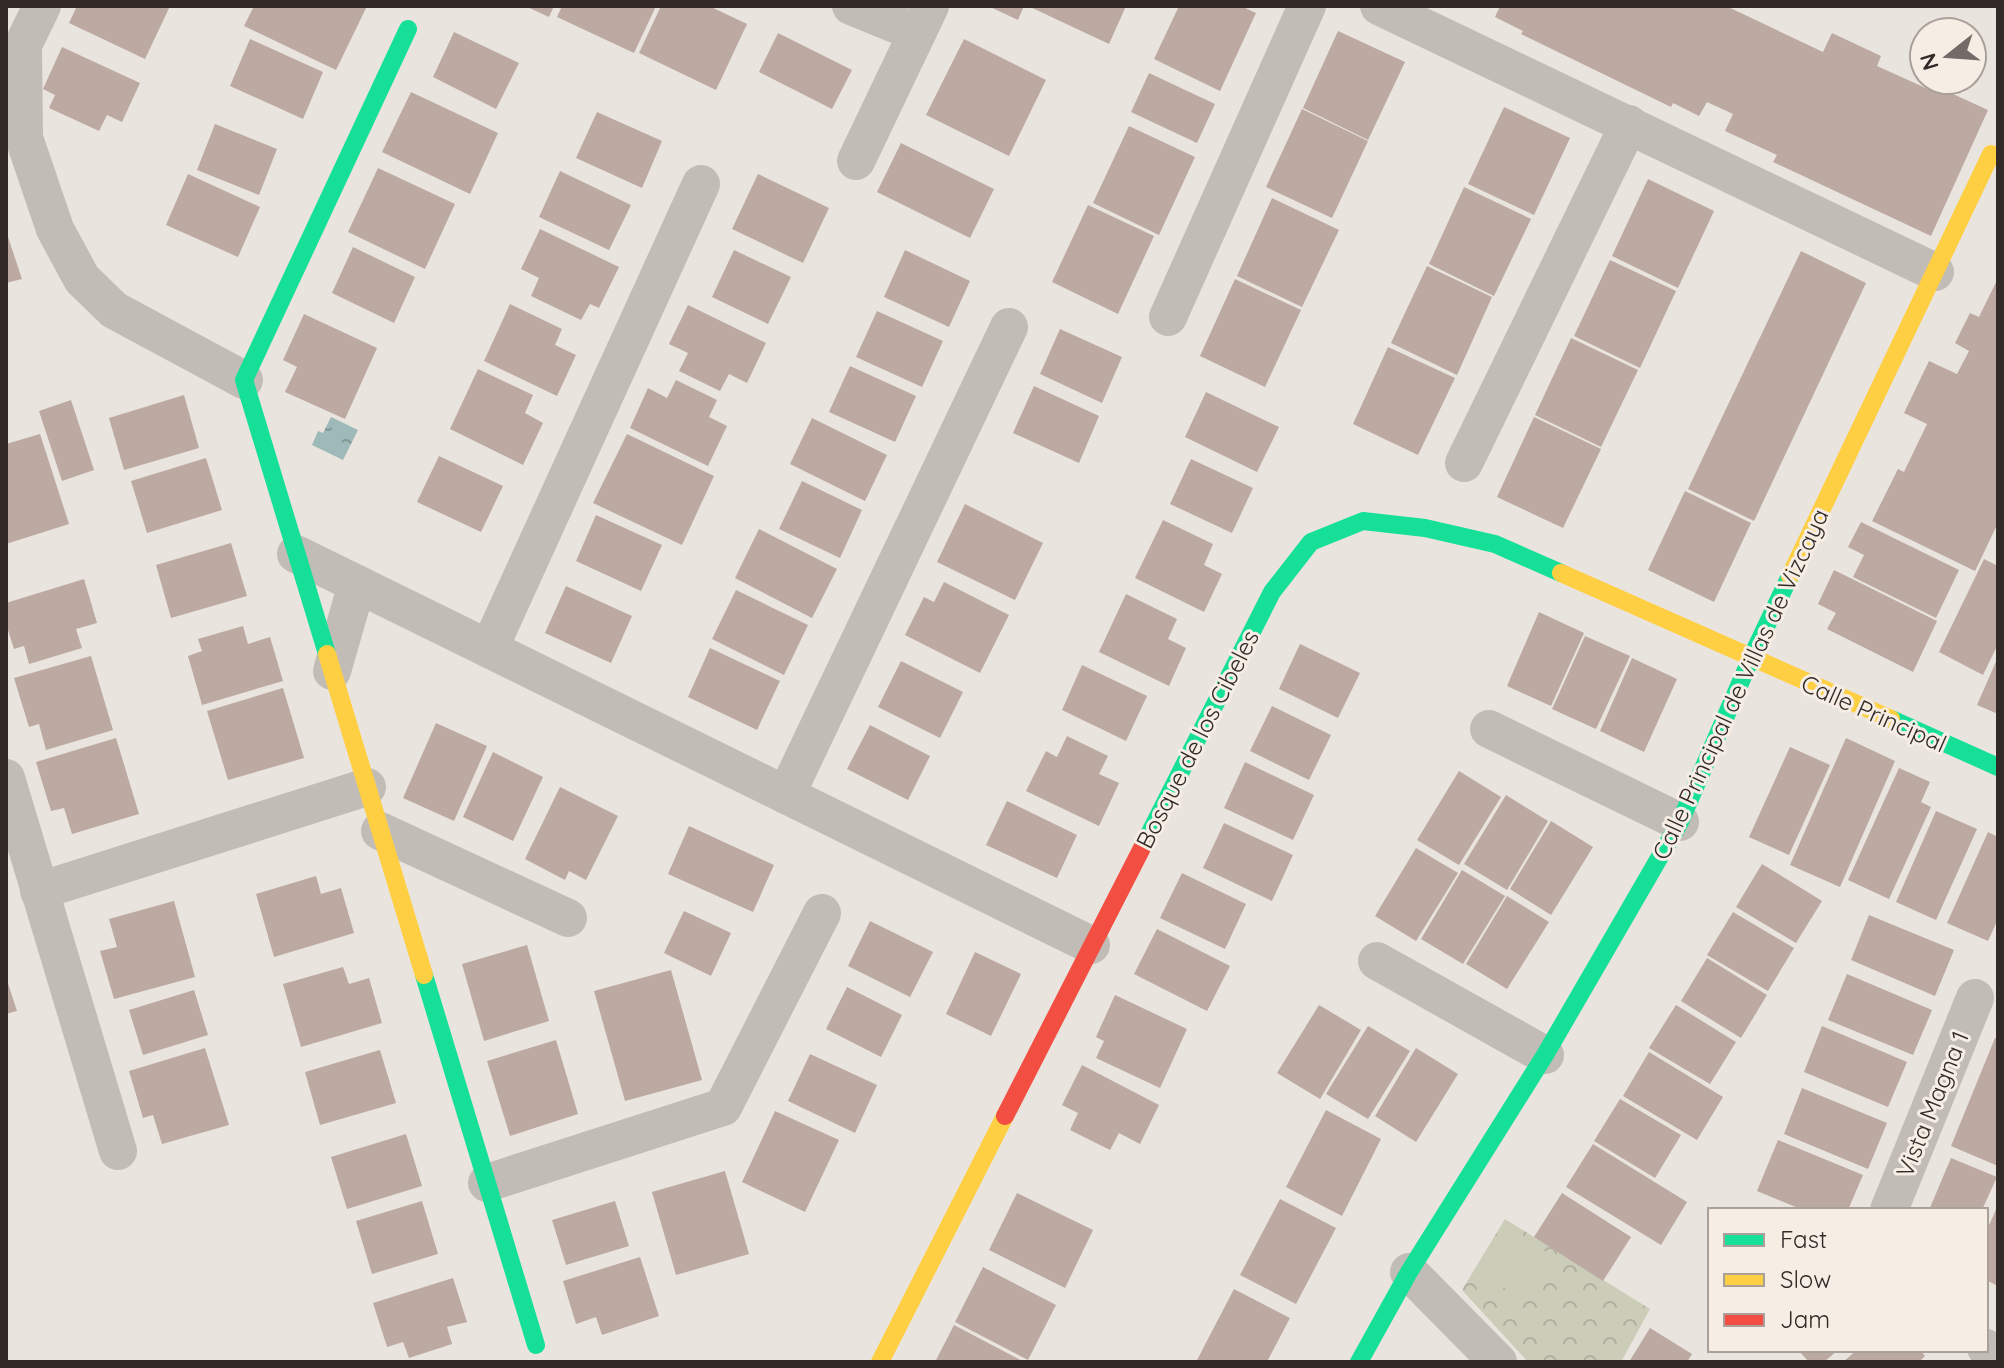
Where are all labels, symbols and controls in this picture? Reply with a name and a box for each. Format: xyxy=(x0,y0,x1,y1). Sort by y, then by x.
north arrow xyxy=(1908,16,1988,96)
text: N xyxy=(1913,50,1945,74)
street label: Calle Principal de Villas de Vizcaya xyxy=(1645,504,1835,864)
street label: Bosque de los Cibeles xyxy=(1129,625,1265,853)
street label: Calle Principal xyxy=(1797,668,1951,758)
street label: Vista Magna 1 xyxy=(1889,1027,1975,1181)
legend xyxy=(1708,1208,1988,1352)
text: Fast xyxy=(1780,1224,1827,1254)
text: Slow xyxy=(1780,1264,1831,1294)
text: Jam xyxy=(1780,1304,1830,1334)

